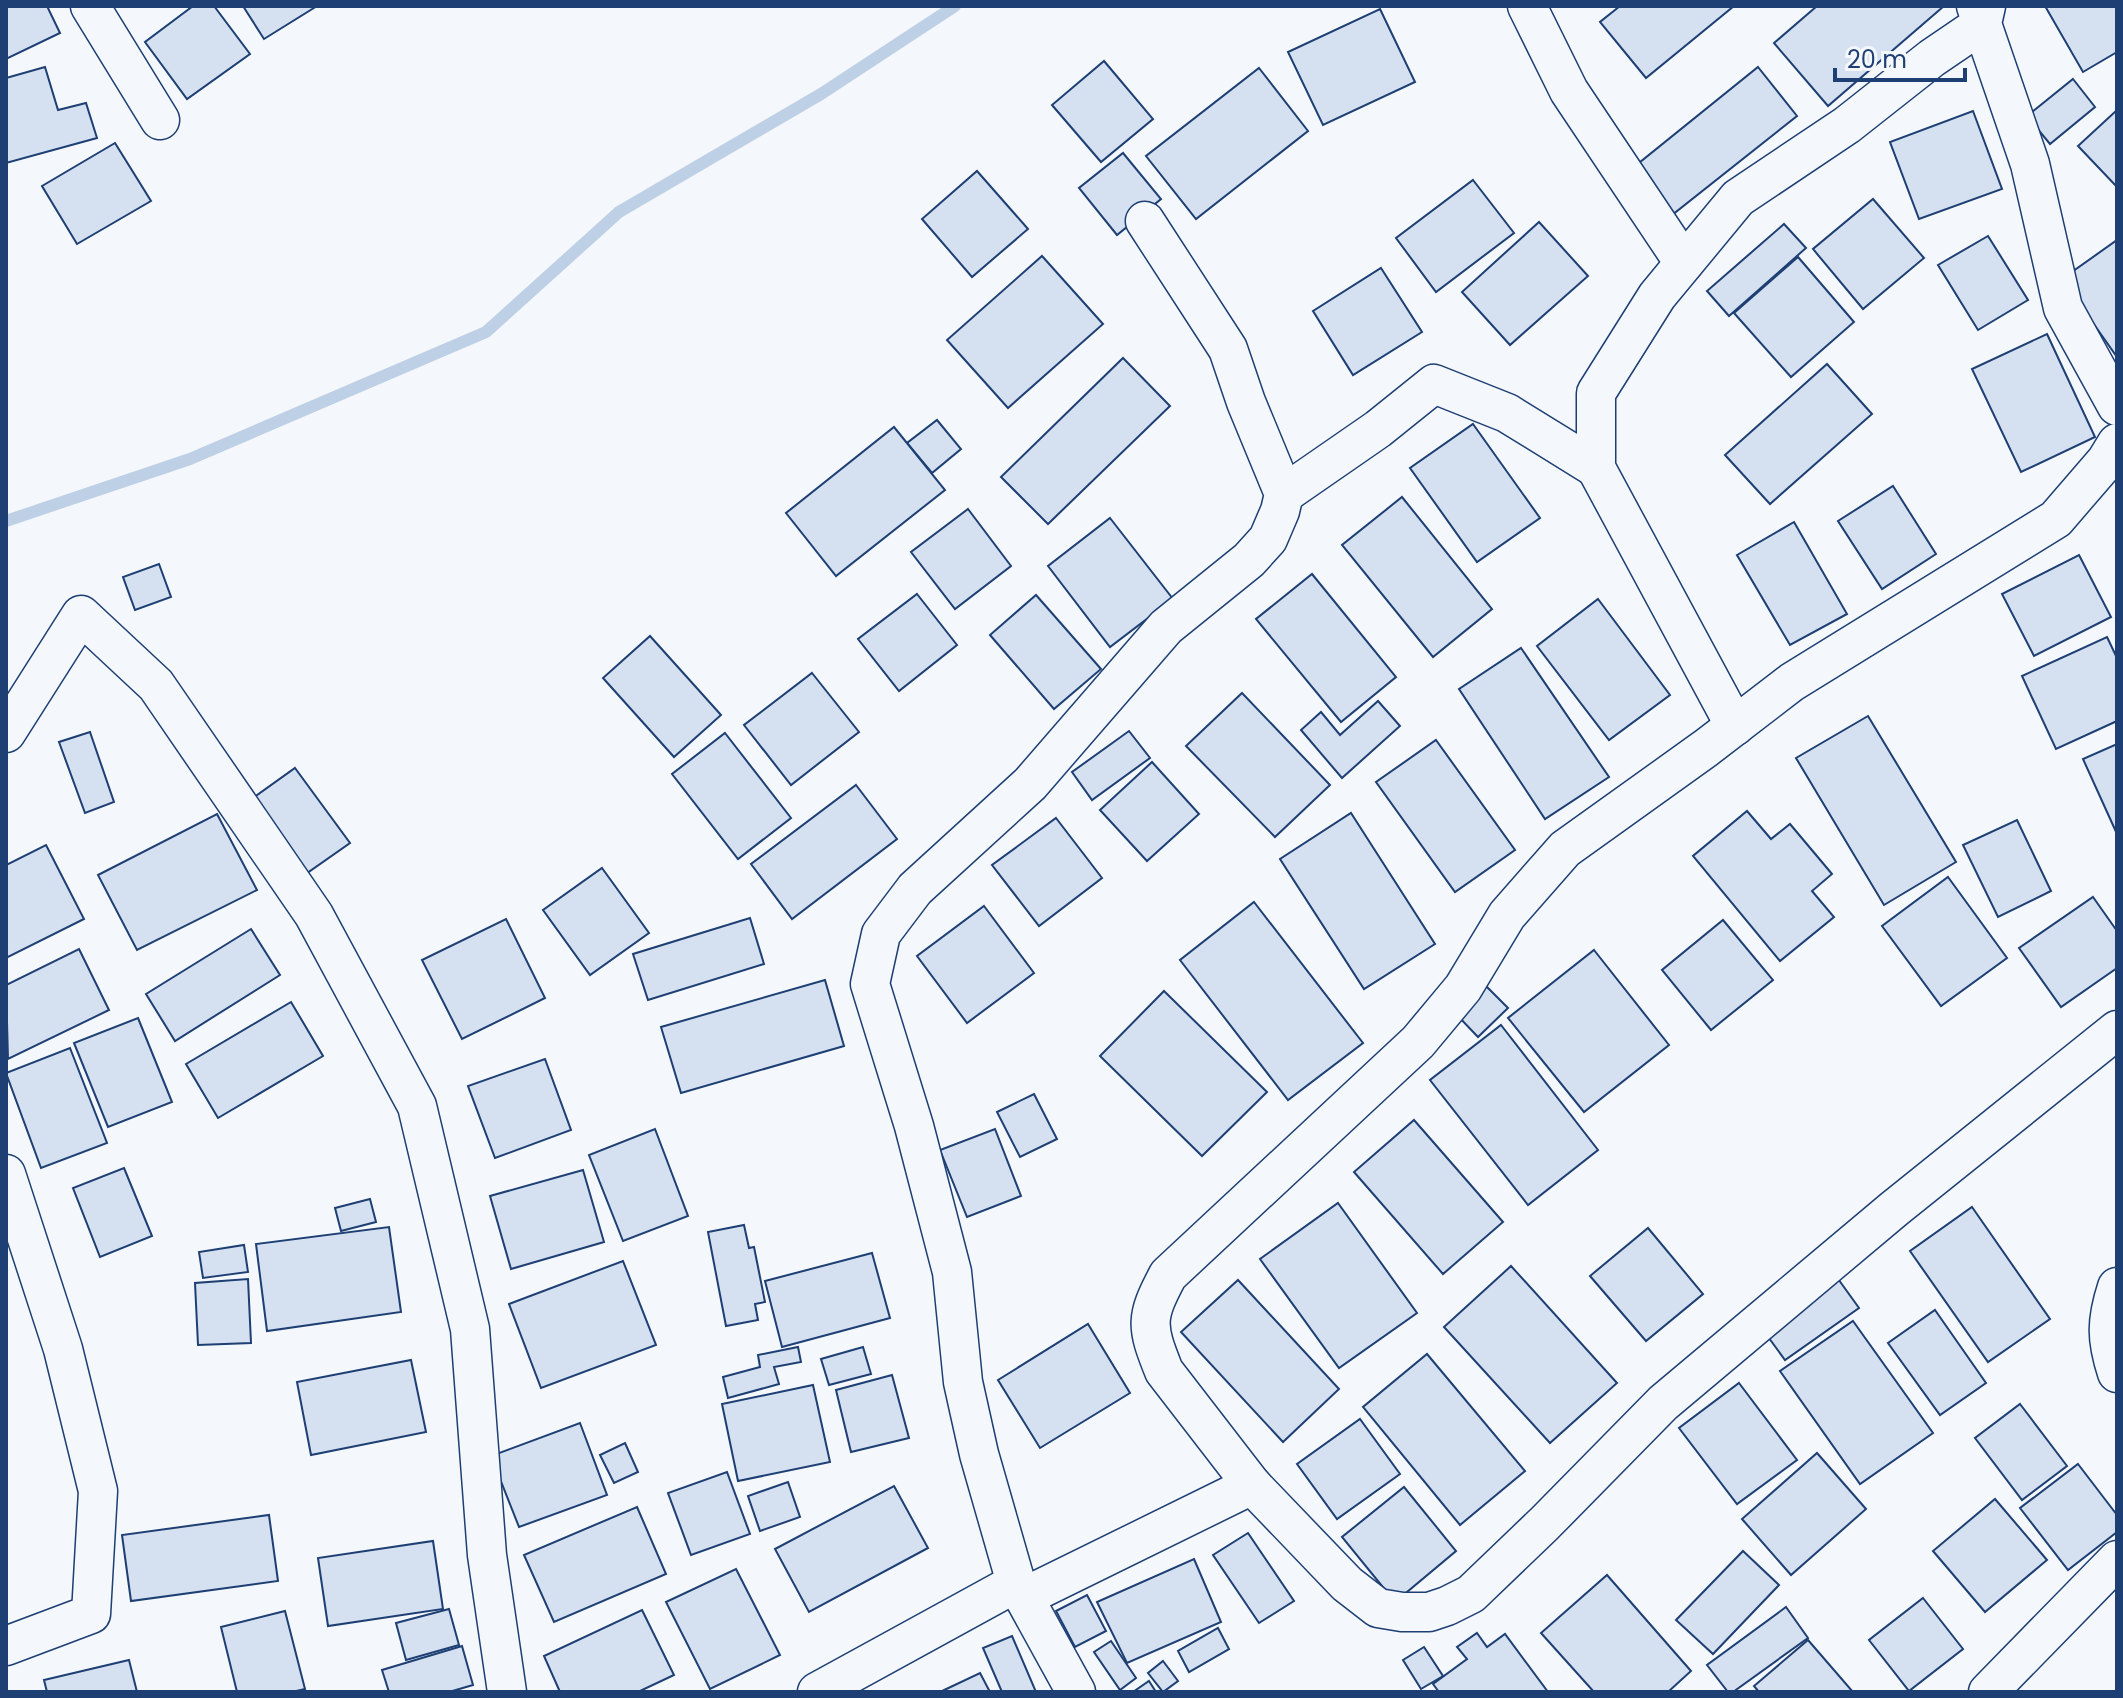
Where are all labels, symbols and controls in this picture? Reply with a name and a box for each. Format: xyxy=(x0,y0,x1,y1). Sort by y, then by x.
scale bar xyxy=(1835,32,1965,82)
text: 20 m xyxy=(1847,43,1907,76)

